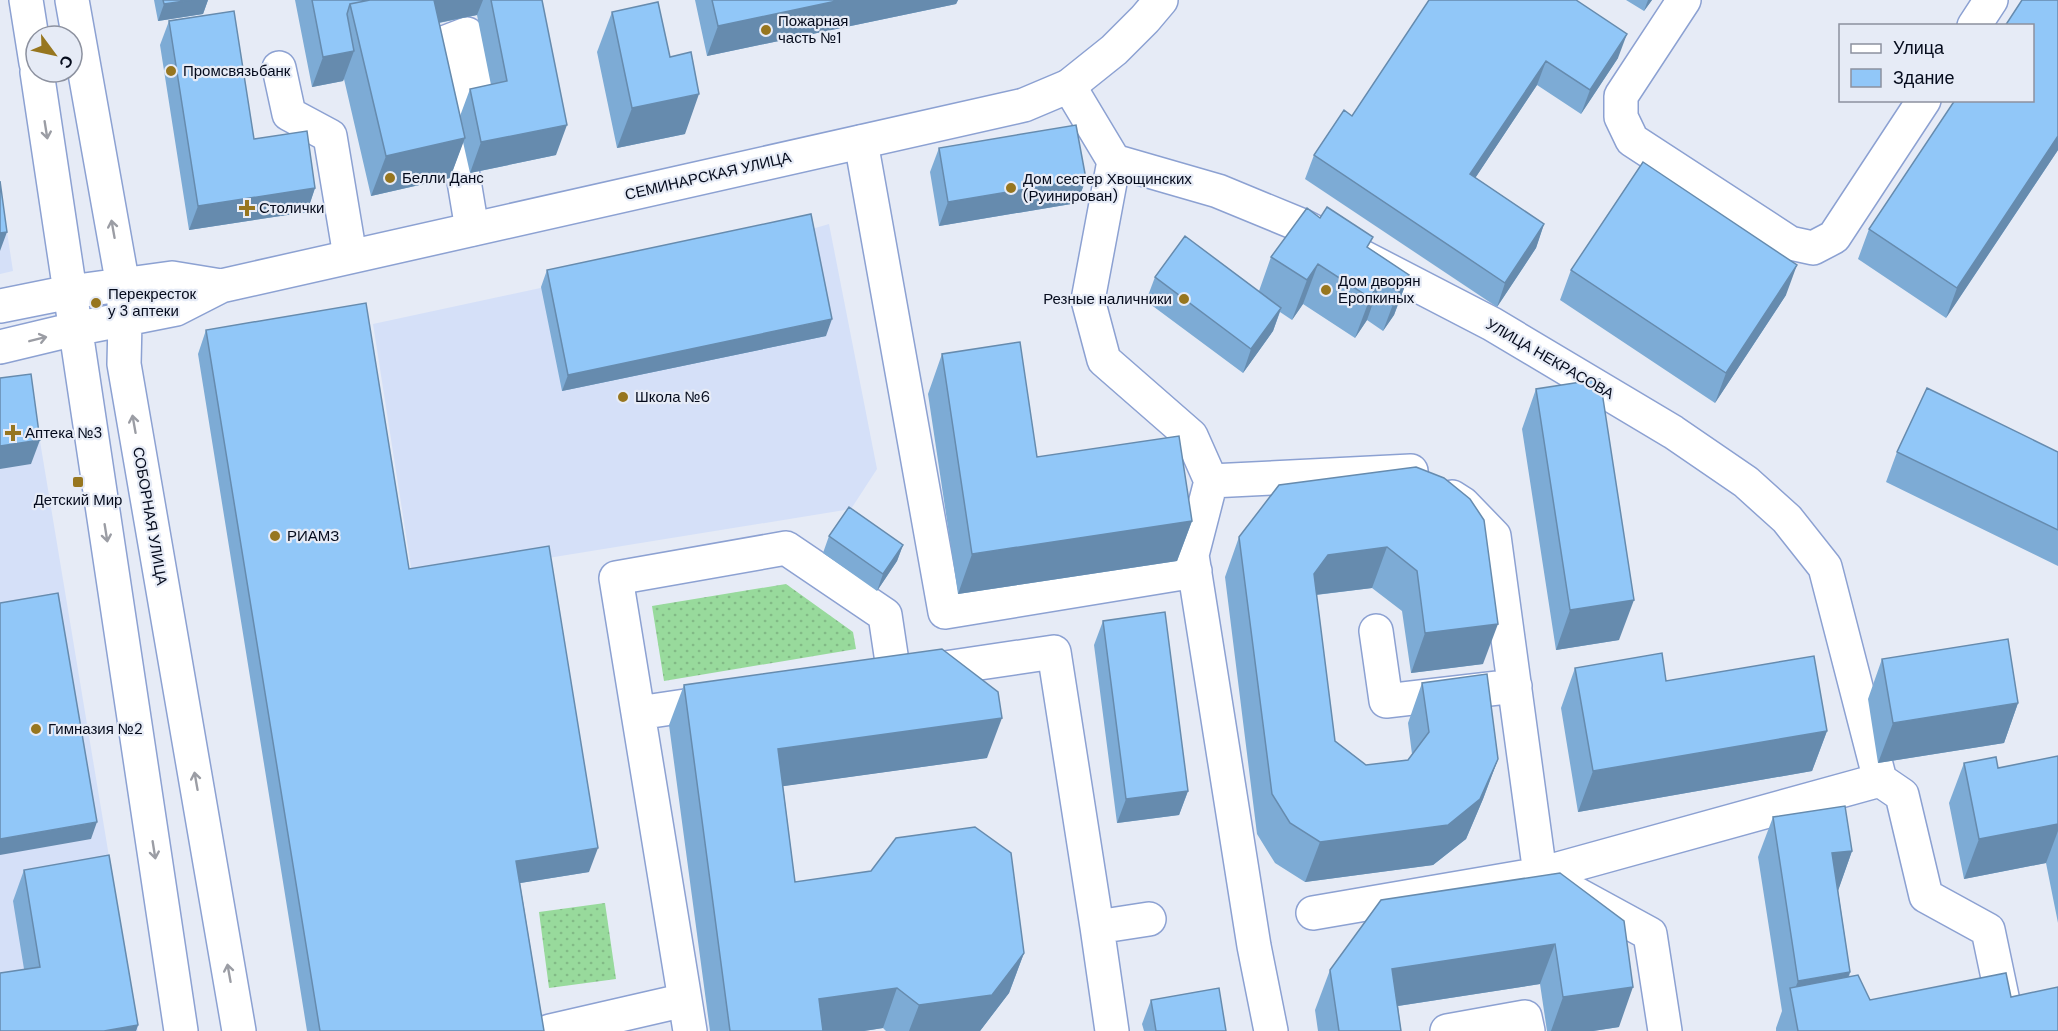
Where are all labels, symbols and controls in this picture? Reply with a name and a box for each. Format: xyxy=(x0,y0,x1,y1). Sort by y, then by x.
place label: Пожарная часть №1 xyxy=(778,11,848,48)
marker: Пожарная часть №1 xyxy=(759,23,773,37)
north arrow xyxy=(24,24,84,84)
legend xyxy=(1839,24,2034,102)
text: Улица xyxy=(1893,36,1945,60)
text: С xyxy=(54,51,78,73)
place label: Промсвязьбанк xyxy=(183,61,291,81)
marker: Промсвязьбанк xyxy=(164,64,178,78)
text: Здание xyxy=(1893,66,1954,90)
one-way arrow xyxy=(41,119,52,139)
street label: СЕМИНАРСКАЯ УЛИЦА xyxy=(623,147,793,205)
place label: Белли Данс xyxy=(402,168,484,188)
place label: Дом сестер Хвощинских (Руинирован) xyxy=(1023,169,1192,206)
marker: Белли Данс xyxy=(383,171,397,185)
marker: Дом сестер Хвощинских (Руинирован) xyxy=(1004,181,1018,195)
place label: Столички xyxy=(259,198,324,218)
marker: Столички xyxy=(240,201,254,215)
one-way arrow xyxy=(107,219,118,239)
place label: Дом дворян Еропкиных xyxy=(1338,271,1420,308)
marker: Дом дворян Еропкиных xyxy=(1319,283,1333,297)
place label: Перекресток у 3 аптеки xyxy=(108,284,197,321)
place label: Резные наличники xyxy=(1043,289,1172,309)
marker: Резные наличники xyxy=(1177,292,1191,306)
marker: Перекресток у 3 аптеки xyxy=(89,296,103,310)
street label: УЛИЦА НЕКРАСОВА xyxy=(1482,314,1618,404)
one-way arrow xyxy=(28,333,47,344)
place label: Школа №6 xyxy=(635,387,710,407)
marker: Школа №6 xyxy=(616,390,630,404)
one-way arrow xyxy=(128,414,139,434)
place label: Аптека №3 xyxy=(25,423,102,443)
marker: Аптека №3 xyxy=(6,426,20,440)
street label: СОБОРНАЯ УЛИЦА xyxy=(128,445,172,587)
marker: Детский Мир xyxy=(71,475,85,489)
place label: Детский Мир xyxy=(34,490,122,510)
one-way arrow xyxy=(101,522,112,542)
place label: РИАМЗ xyxy=(287,526,339,546)
marker: РИАМЗ xyxy=(268,529,282,543)
place label: Гимназия №2 xyxy=(48,719,143,739)
marker: Гимназия №2 xyxy=(29,722,43,736)
one-way arrow xyxy=(190,772,201,792)
one-way arrow xyxy=(149,840,160,859)
one-way arrow xyxy=(223,964,234,984)

